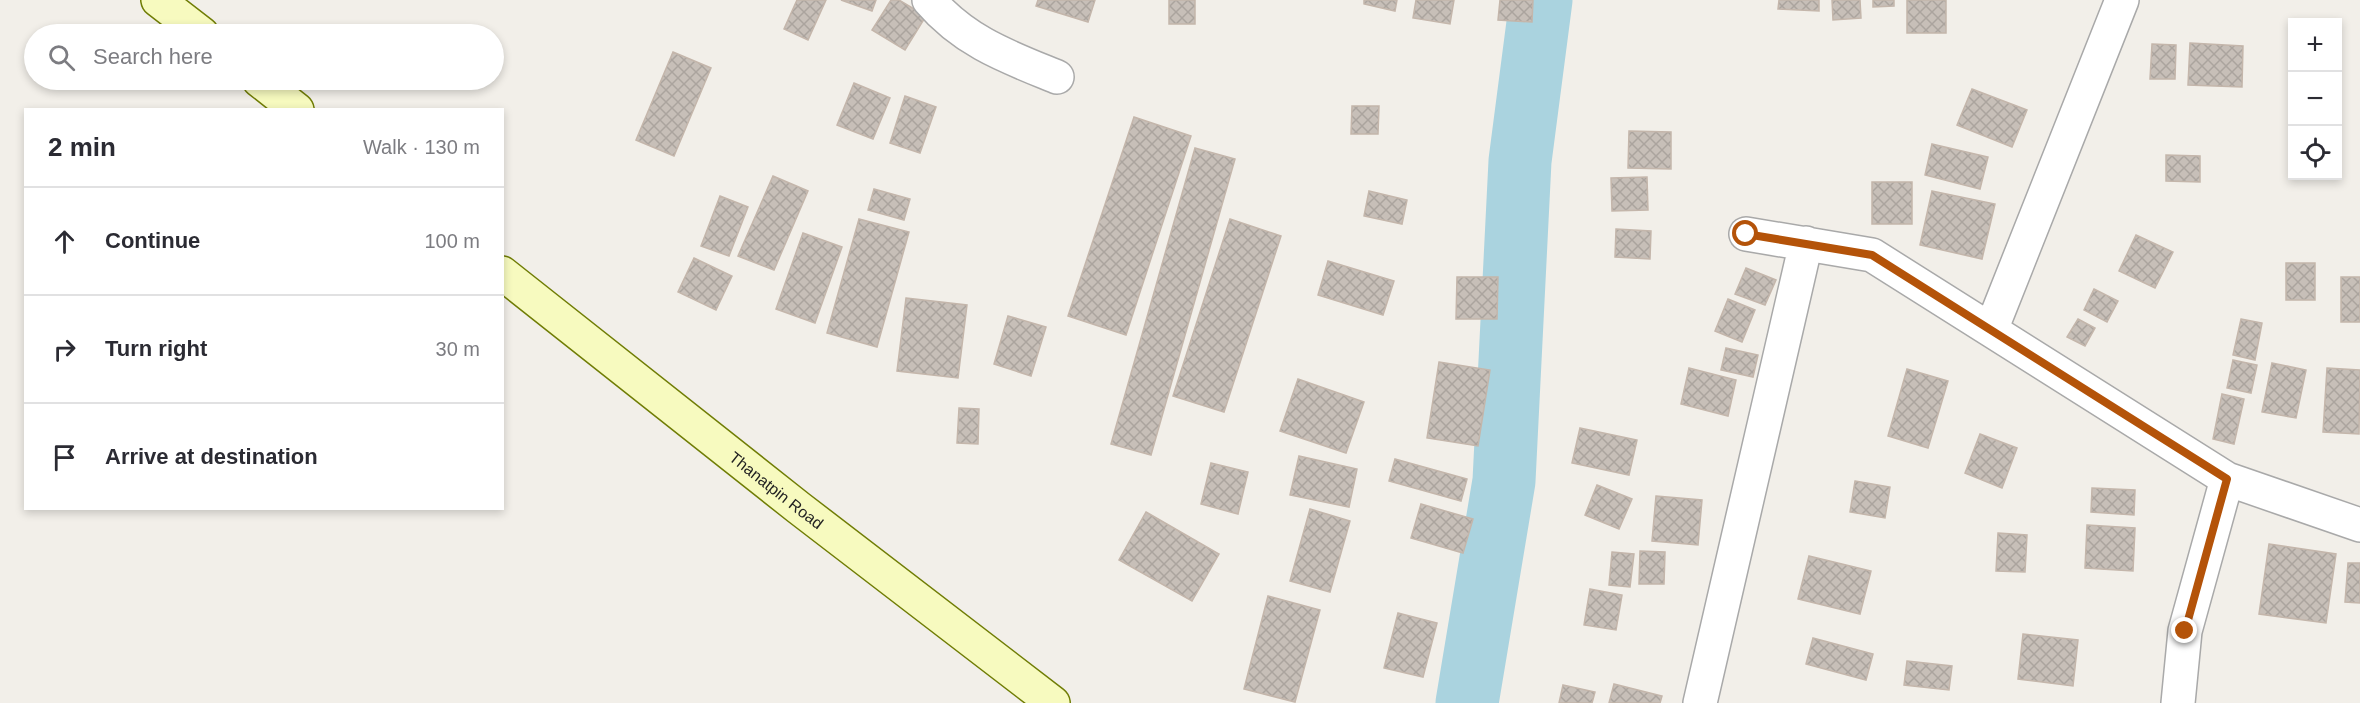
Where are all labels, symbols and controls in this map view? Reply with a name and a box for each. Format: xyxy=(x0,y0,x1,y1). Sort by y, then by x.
map controls xyxy=(2288,18,2342,180)
button: + xyxy=(2288,18,2342,72)
search box xyxy=(24,24,504,90)
icon: search xyxy=(45,41,78,74)
text: Search here xyxy=(93,44,213,69)
button: − xyxy=(2288,72,2342,126)
button: locate xyxy=(2288,126,2342,180)
text: 2 min xyxy=(48,132,116,162)
text: Walk · 130 m xyxy=(363,136,480,158)
route start xyxy=(1732,220,1758,246)
icon: ahead xyxy=(48,225,81,258)
text: Continue xyxy=(105,228,200,253)
text: 100 m xyxy=(424,230,480,252)
icon: right xyxy=(48,333,81,366)
text: Turn right xyxy=(105,336,207,361)
text: 30 m xyxy=(436,338,480,360)
icon: arrive xyxy=(48,441,81,474)
text: Arrive at destination xyxy=(105,444,318,469)
street label: Thanatpin Road xyxy=(726,449,826,532)
route end xyxy=(2171,617,2197,643)

